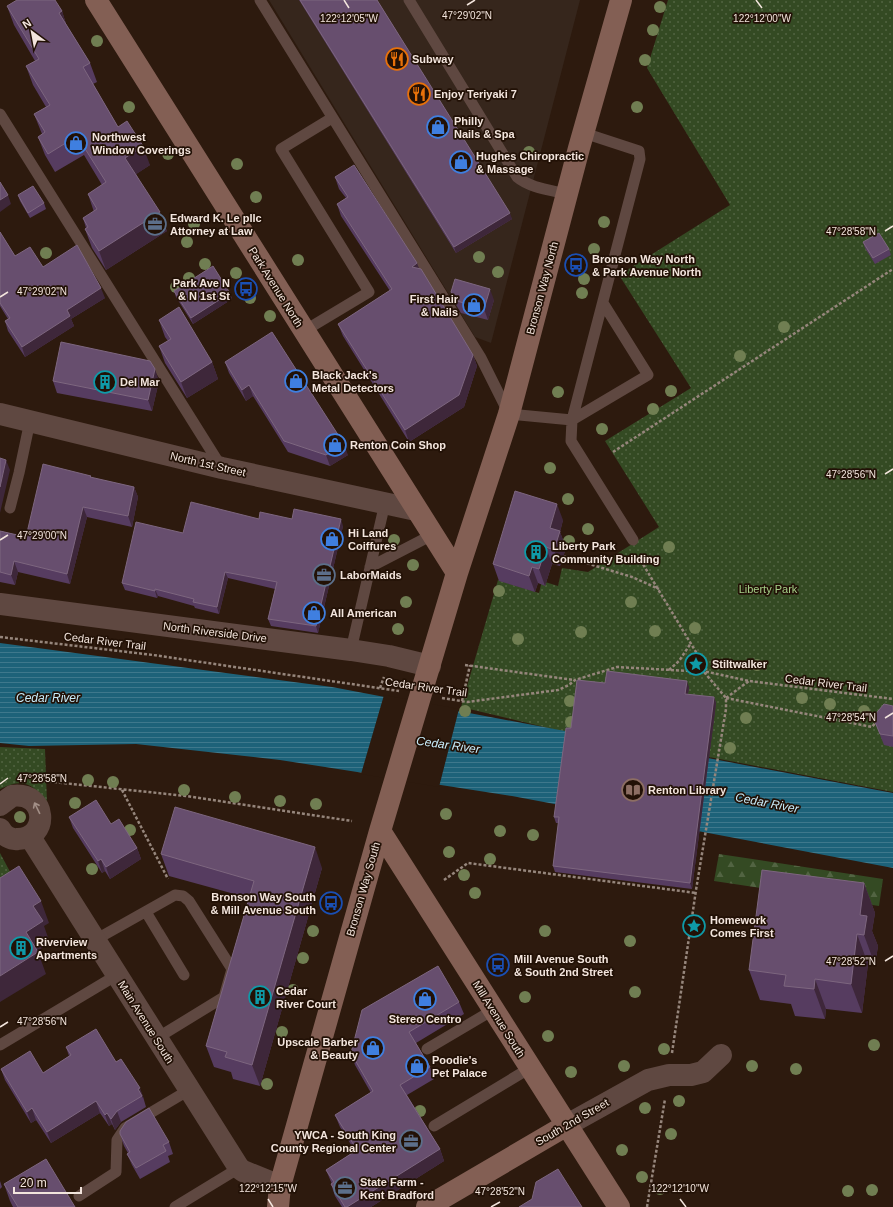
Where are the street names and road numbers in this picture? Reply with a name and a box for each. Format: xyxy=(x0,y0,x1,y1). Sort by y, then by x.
street label: Bronson Way North xyxy=(524,240,560,336)
street label: Park Avenue North xyxy=(246,245,306,329)
street label: North 1st Street xyxy=(169,449,247,479)
street label: North Riverside Drive xyxy=(162,620,268,644)
street label: Cedar River Trail xyxy=(63,630,147,652)
street label: Cedar River Trail xyxy=(784,672,868,694)
street label: Cedar River Trail xyxy=(384,675,468,699)
street label: Bronson Way South xyxy=(344,841,382,937)
street label: Main Avenue South xyxy=(116,978,176,1066)
street label: Mill Avenue South xyxy=(471,979,527,1059)
street label: South 2nd Street xyxy=(533,1096,611,1148)

